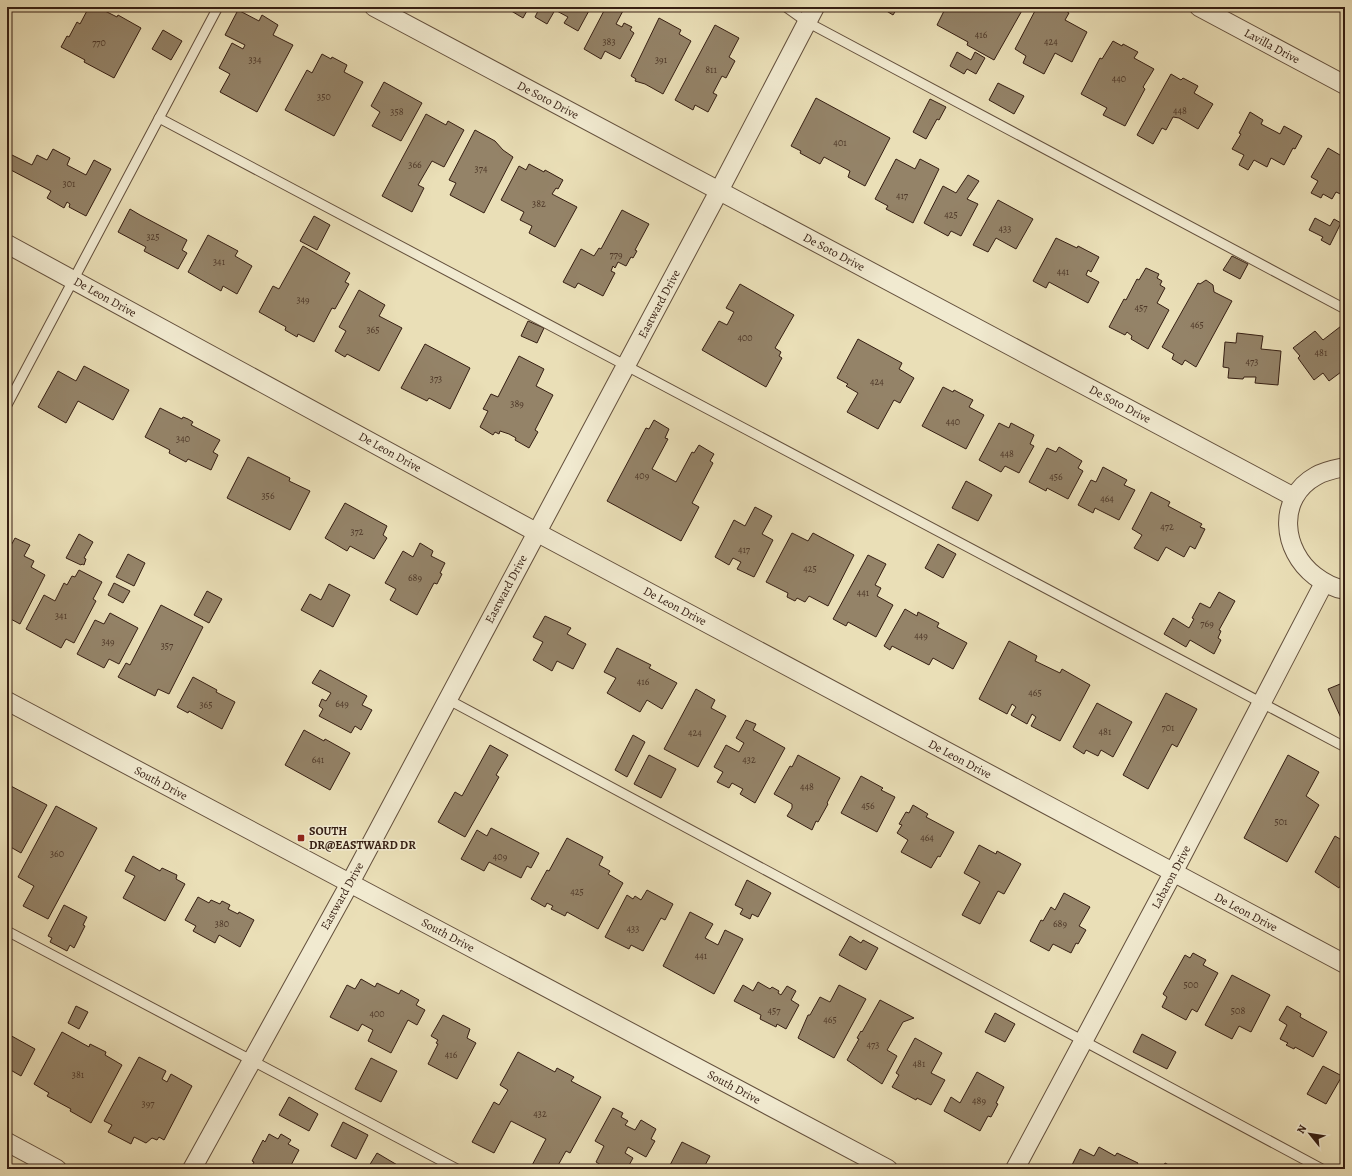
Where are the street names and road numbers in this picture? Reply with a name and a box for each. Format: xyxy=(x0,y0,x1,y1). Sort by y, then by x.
street label: Lavilla Drive xyxy=(1241,25,1303,67)
street label: De Soto Drive xyxy=(514,77,582,123)
street label: De Soto Drive xyxy=(800,229,868,275)
street label: Eastward Drive xyxy=(634,267,684,341)
street label: De Leon Drive xyxy=(71,273,139,321)
street label: De Soto Drive xyxy=(1086,381,1154,427)
street label: De Leon Drive xyxy=(356,428,424,476)
street label: Eastward Drive xyxy=(481,552,531,626)
street label: De Leon Drive xyxy=(641,583,709,629)
street label: De Leon Drive xyxy=(926,736,994,782)
street label: South Drive xyxy=(132,762,190,804)
street label: Labaron Drive xyxy=(1148,842,1194,912)
street label: Eastward Drive xyxy=(317,859,367,933)
street label: De Leon Drive xyxy=(1212,889,1280,935)
street label: South Drive xyxy=(419,914,477,956)
street label: South Drive xyxy=(705,1066,763,1108)

